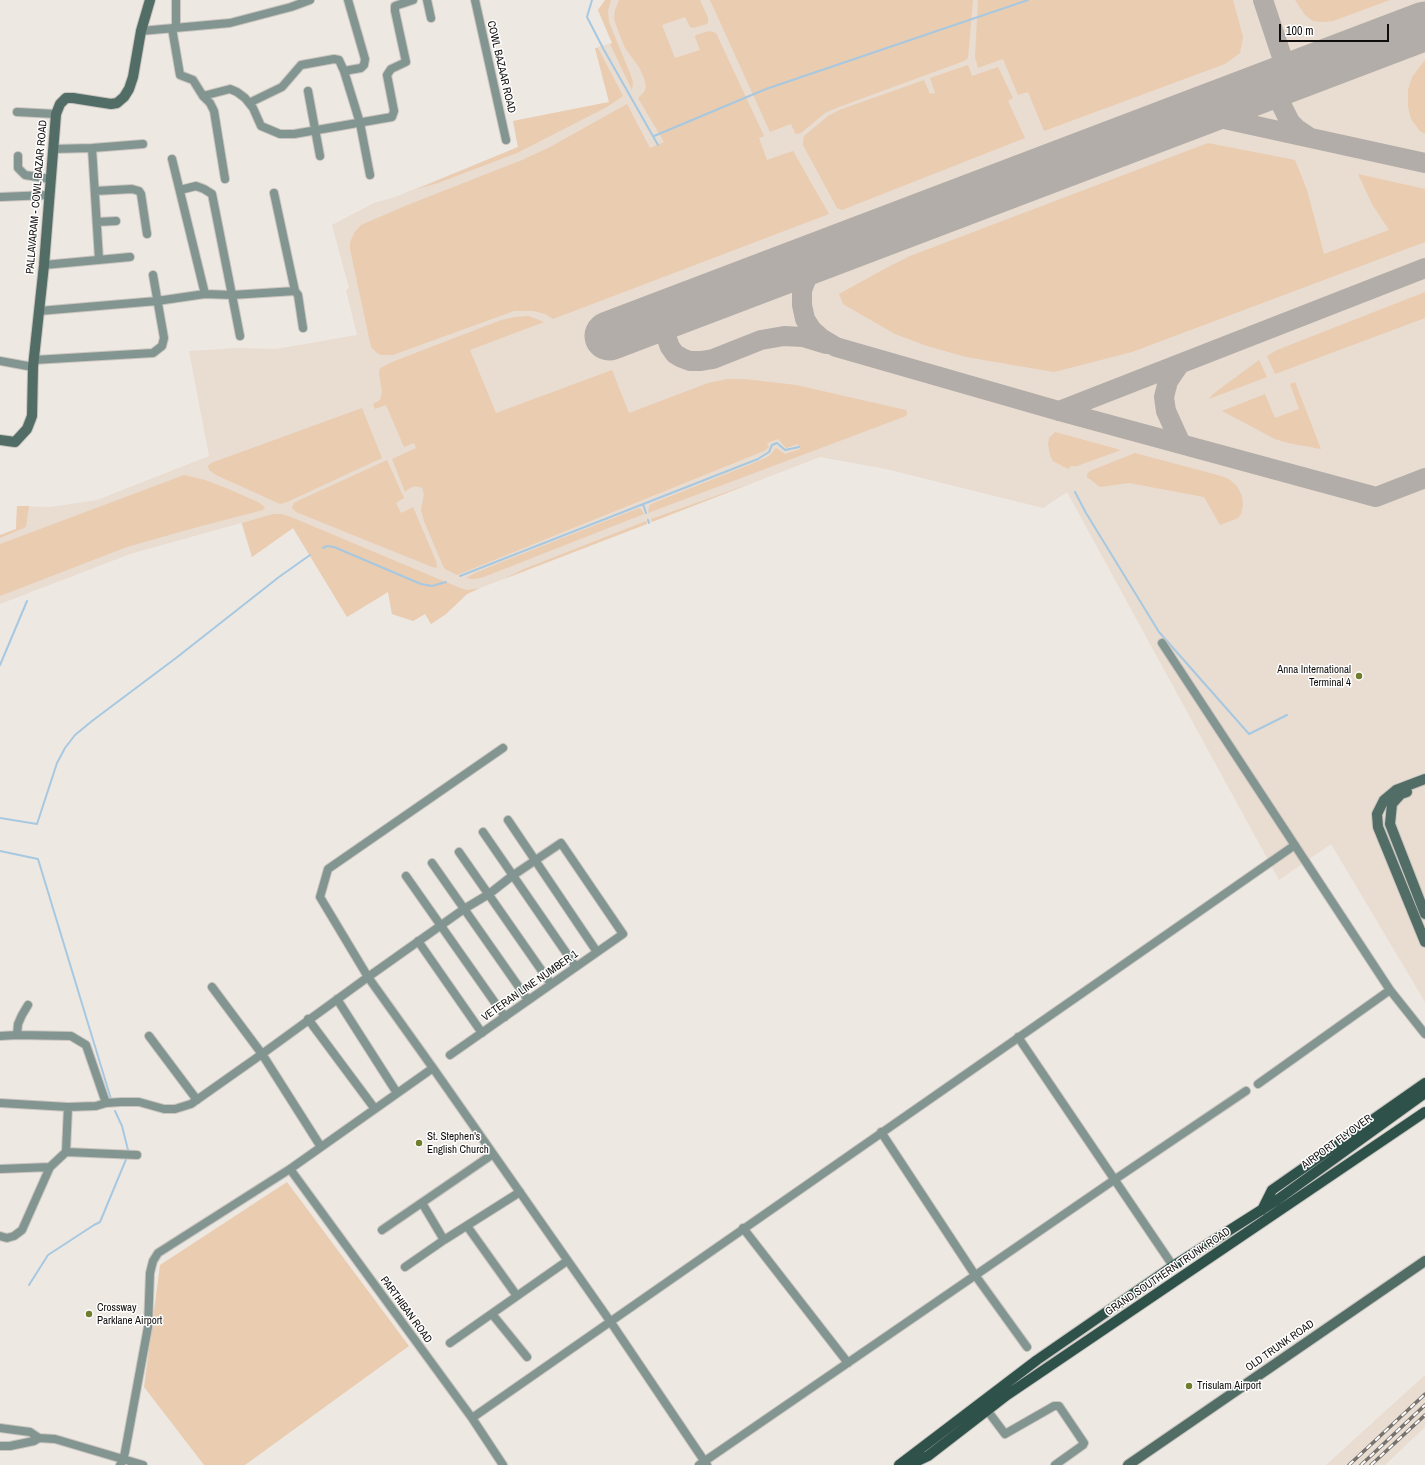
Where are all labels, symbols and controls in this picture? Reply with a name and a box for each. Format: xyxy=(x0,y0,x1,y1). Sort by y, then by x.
scale bar xyxy=(1281,16,1391,42)
street label: COWL BAZAAR ROAD xyxy=(484,20,518,114)
text: 100 m xyxy=(1286,23,1313,39)
street label: PALLAVARAM - COWL BAZAR ROAD xyxy=(24,120,50,274)
place label: Anna International Terminal 4 xyxy=(1277,663,1351,689)
marker: Anna International Terminal 4 xyxy=(1354,671,1364,681)
street label: VETERAN LINE NUMBER 1 xyxy=(479,948,581,1024)
street label: AIRPORT FLYOVER xyxy=(1299,1112,1375,1172)
place label: St. Stephen's English Church xyxy=(427,1130,489,1156)
marker: St. Stephen's English Church xyxy=(414,1138,424,1148)
street label: GRAND SOUTHERN TRUNK ROAD xyxy=(1103,1225,1233,1319)
street label: PARTHIBAN ROAD xyxy=(377,1274,435,1346)
place label: Crossway Parklane Airport xyxy=(97,1301,162,1327)
marker: Crossway Parklane Airport xyxy=(84,1309,94,1319)
street label: OLD TRUNK ROAD xyxy=(1243,1317,1317,1375)
place label: Trisulam Airport xyxy=(1197,1379,1261,1393)
marker: Trisulam Airport xyxy=(1184,1381,1194,1391)

